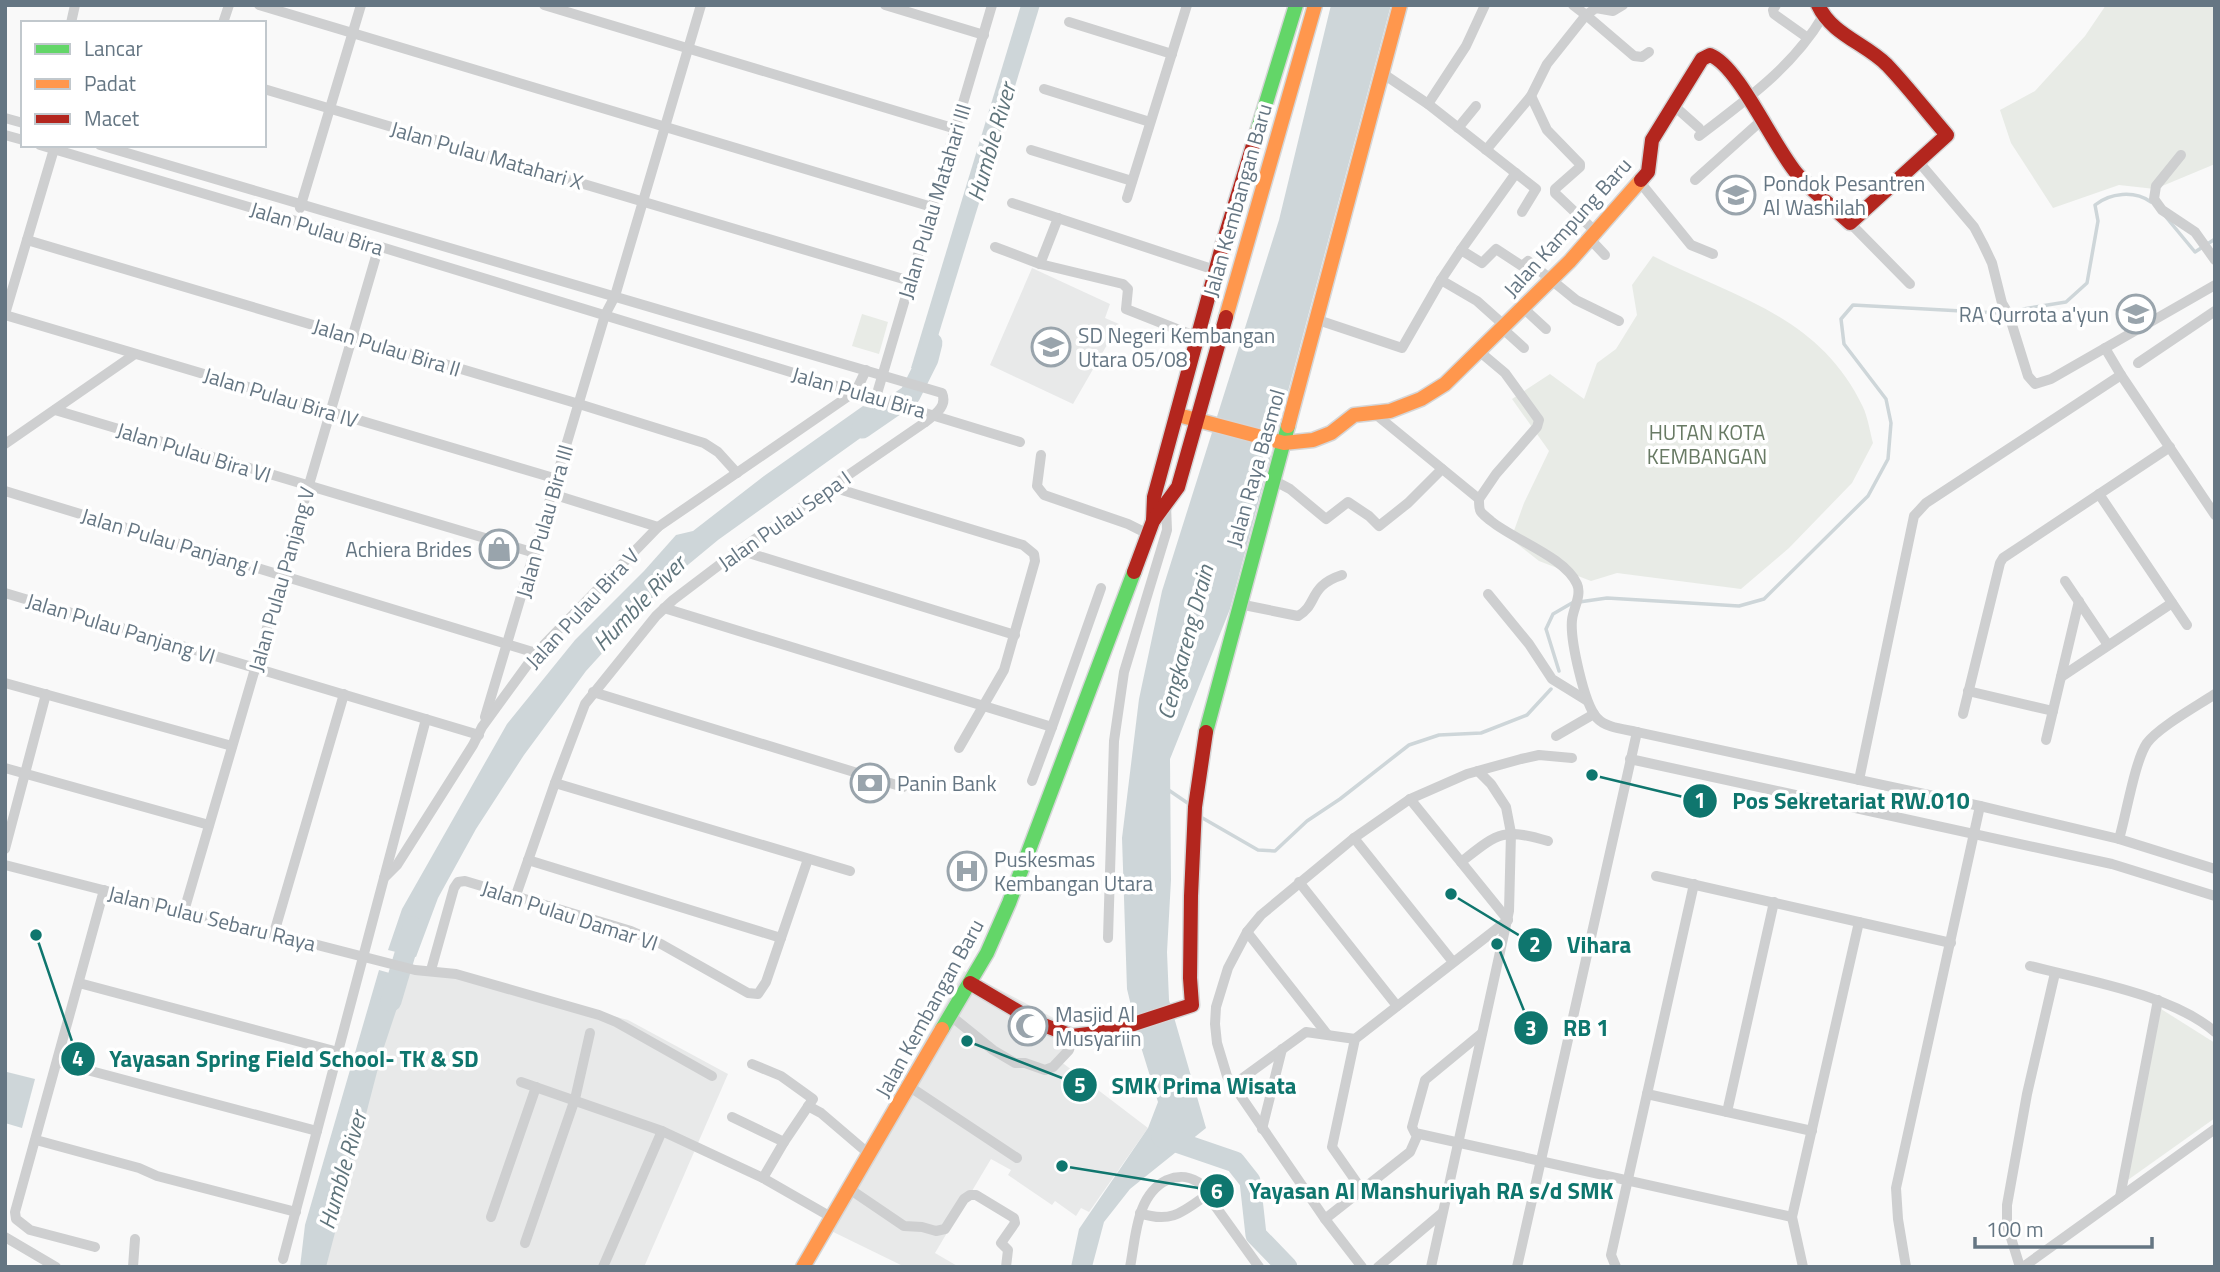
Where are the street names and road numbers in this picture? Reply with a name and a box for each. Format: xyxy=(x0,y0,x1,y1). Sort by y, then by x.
street label: Jalan Pulau Matahari III xyxy=(889,100,979,302)
street label: Jalan Kembangan Baru xyxy=(1194,100,1280,300)
street label: Jalan Pulau Matahari X xyxy=(387,112,587,198)
street label: Jalan Kampung Baru xyxy=(1495,150,1639,304)
street label: Jalan Pulau Bira xyxy=(246,193,388,264)
street label: Jalan Pulau Bira II xyxy=(309,309,465,385)
street label: Jalan Pulau Bira IV xyxy=(200,358,362,436)
street label: Jalan Pulau Bira xyxy=(788,358,930,427)
street label: Jalan Raya Basmol xyxy=(1217,385,1293,551)
street label: Jalan Pulau Bira VI xyxy=(113,413,275,491)
street label: Jalan Pulau Bira III xyxy=(507,441,581,601)
street label: Jalan Pulau Sepa I xyxy=(711,462,857,578)
street label: Jalan Pulau Panjang V xyxy=(239,483,323,675)
street label: Jalan Pulau Panjang I xyxy=(77,499,263,583)
street label: Jalan Pulau Bira V xyxy=(518,540,646,676)
street label: Jalan Pulau Panjang VI xyxy=(23,584,219,672)
street label: Jalan Pulau Damar VI xyxy=(478,871,662,959)
street label: Jalan Pulau Sebaru Raya xyxy=(105,877,320,959)
street label: Jalan Kembangan Baru xyxy=(867,913,991,1103)

